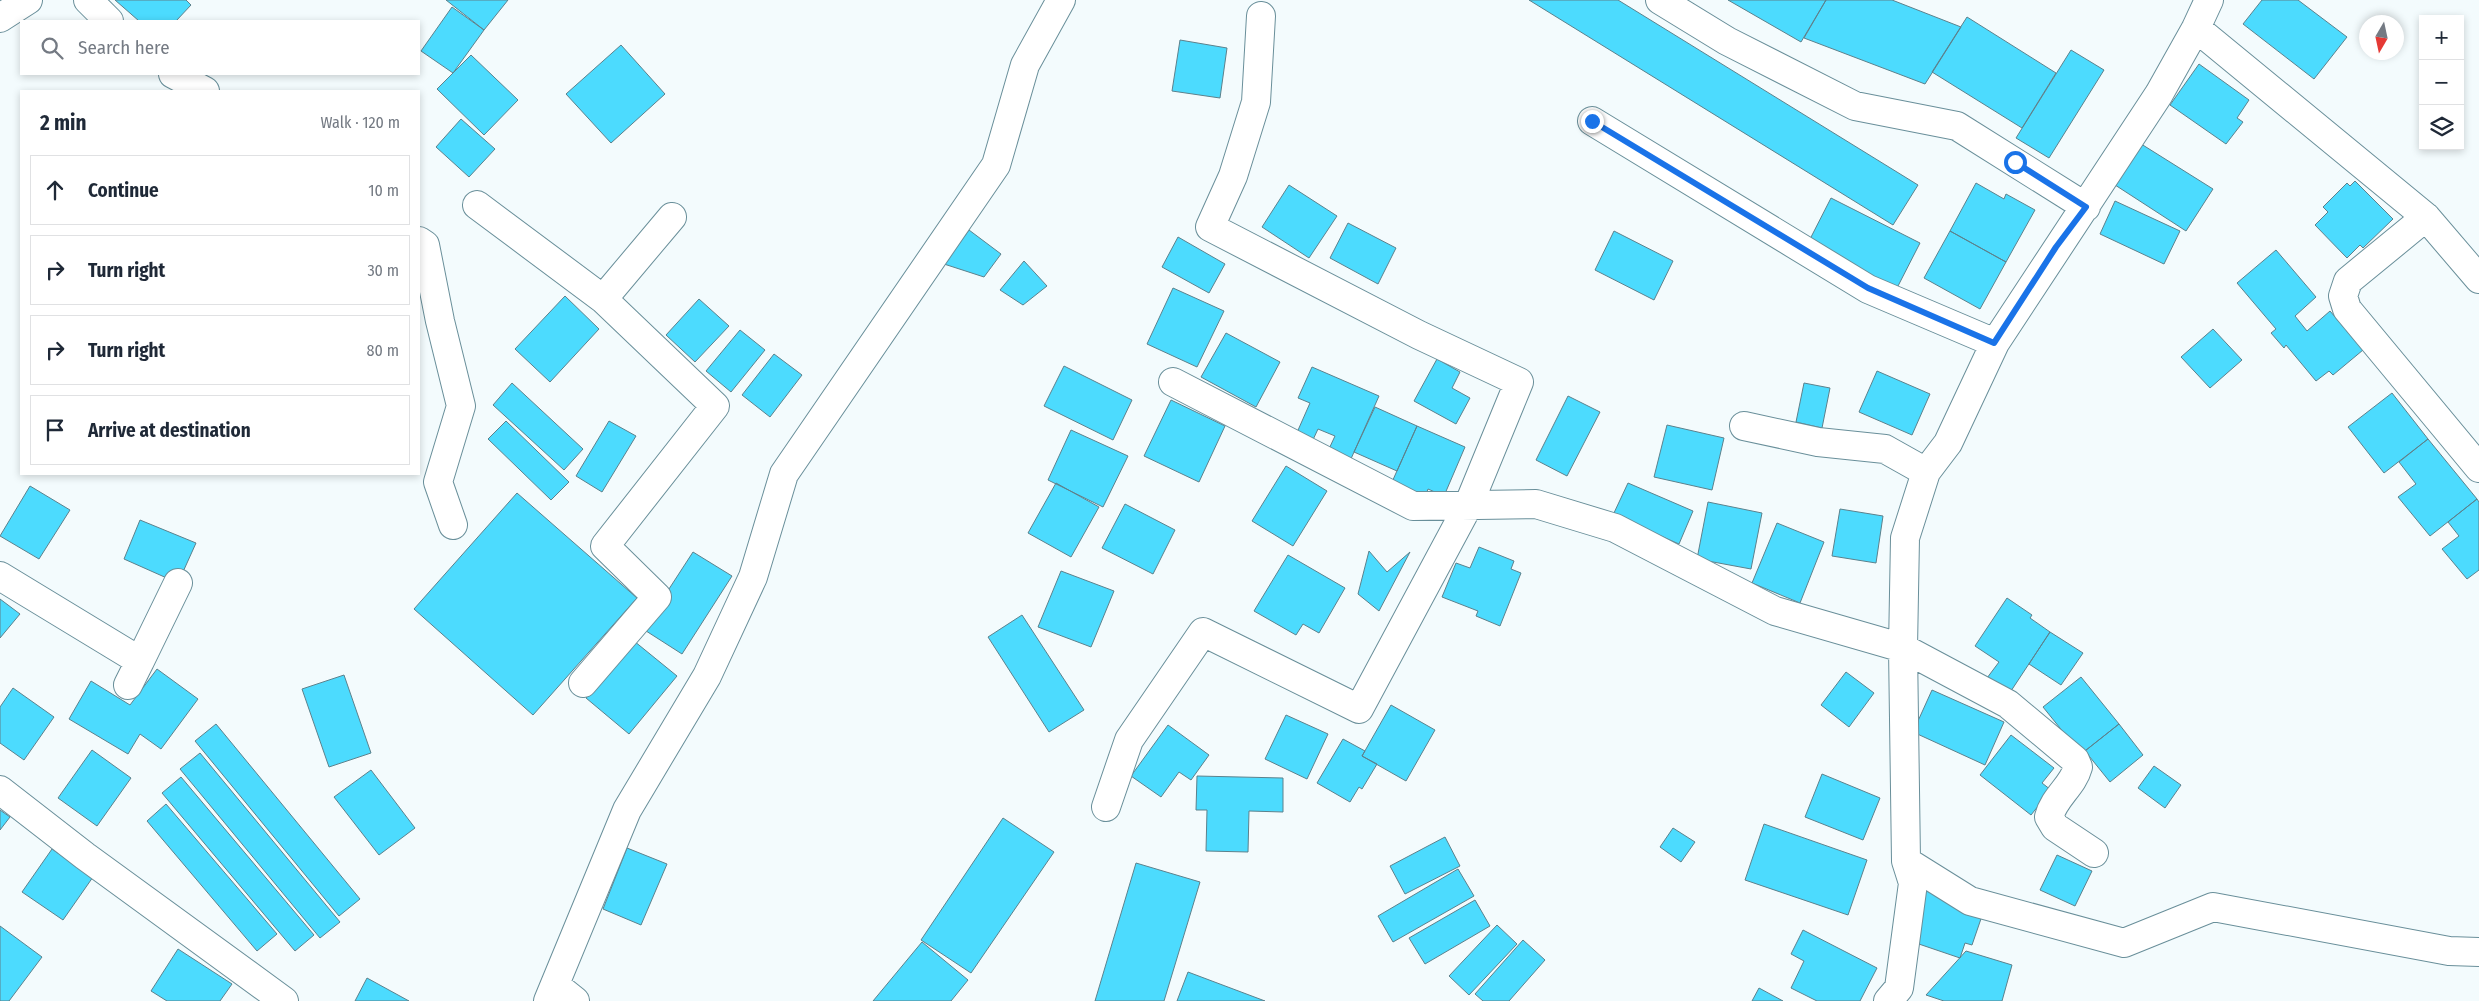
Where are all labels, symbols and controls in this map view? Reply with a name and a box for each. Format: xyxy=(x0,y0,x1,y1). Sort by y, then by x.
north arrow xyxy=(2359,15,2404,60)
map controls xyxy=(2419,15,2464,150)
button: + xyxy=(2419,15,2464,60)
search box xyxy=(20,20,420,75)
icon: search xyxy=(38,34,66,62)
text: Search here xyxy=(78,36,170,59)
button: − xyxy=(2419,60,2464,105)
button: layers xyxy=(2419,105,2464,150)
text: 2 min xyxy=(40,110,87,136)
route end xyxy=(1581,110,1604,133)
text: Walk · 120 m xyxy=(321,113,400,132)
route start xyxy=(2004,151,2027,174)
icon: ahead xyxy=(41,176,69,204)
text: Continue xyxy=(88,179,159,202)
text: 10 m xyxy=(368,181,399,200)
icon: right xyxy=(41,256,69,284)
text: Turn right xyxy=(88,259,165,282)
text: 30 m xyxy=(367,261,399,280)
icon: right xyxy=(41,336,69,364)
text: Turn right xyxy=(88,339,165,362)
text: 80 m xyxy=(367,341,399,360)
icon: arrive xyxy=(41,416,69,444)
text: Arrive at destination xyxy=(88,419,251,442)

